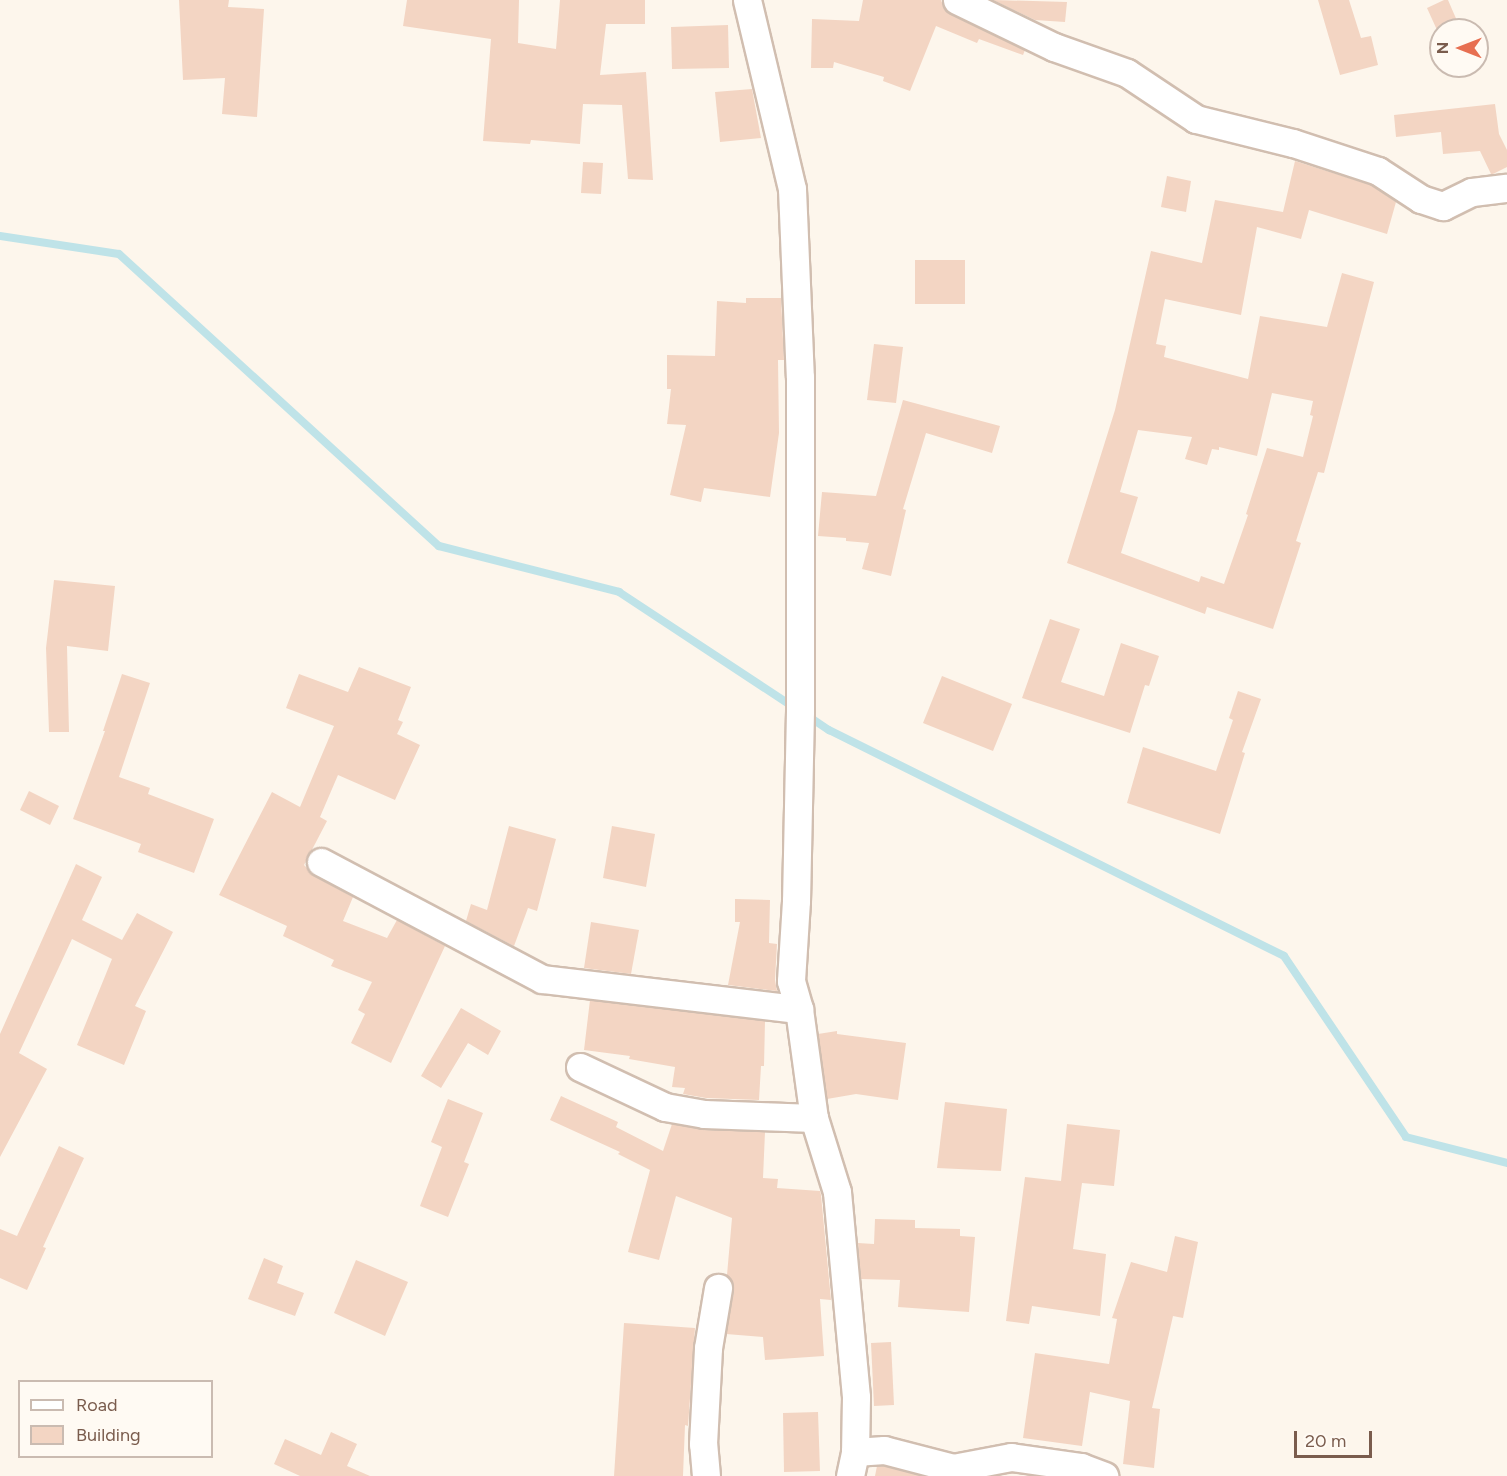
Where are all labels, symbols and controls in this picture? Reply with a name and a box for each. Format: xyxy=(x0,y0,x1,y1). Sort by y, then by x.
north arrow xyxy=(1429,18,1489,78)
text: N xyxy=(1433,42,1452,54)
legend xyxy=(18,1380,213,1458)
text: Road xyxy=(76,1394,117,1416)
scale bar xyxy=(1297,1419,1375,1457)
text: Building xyxy=(76,1424,141,1446)
text: 20 m xyxy=(1305,1430,1346,1452)

